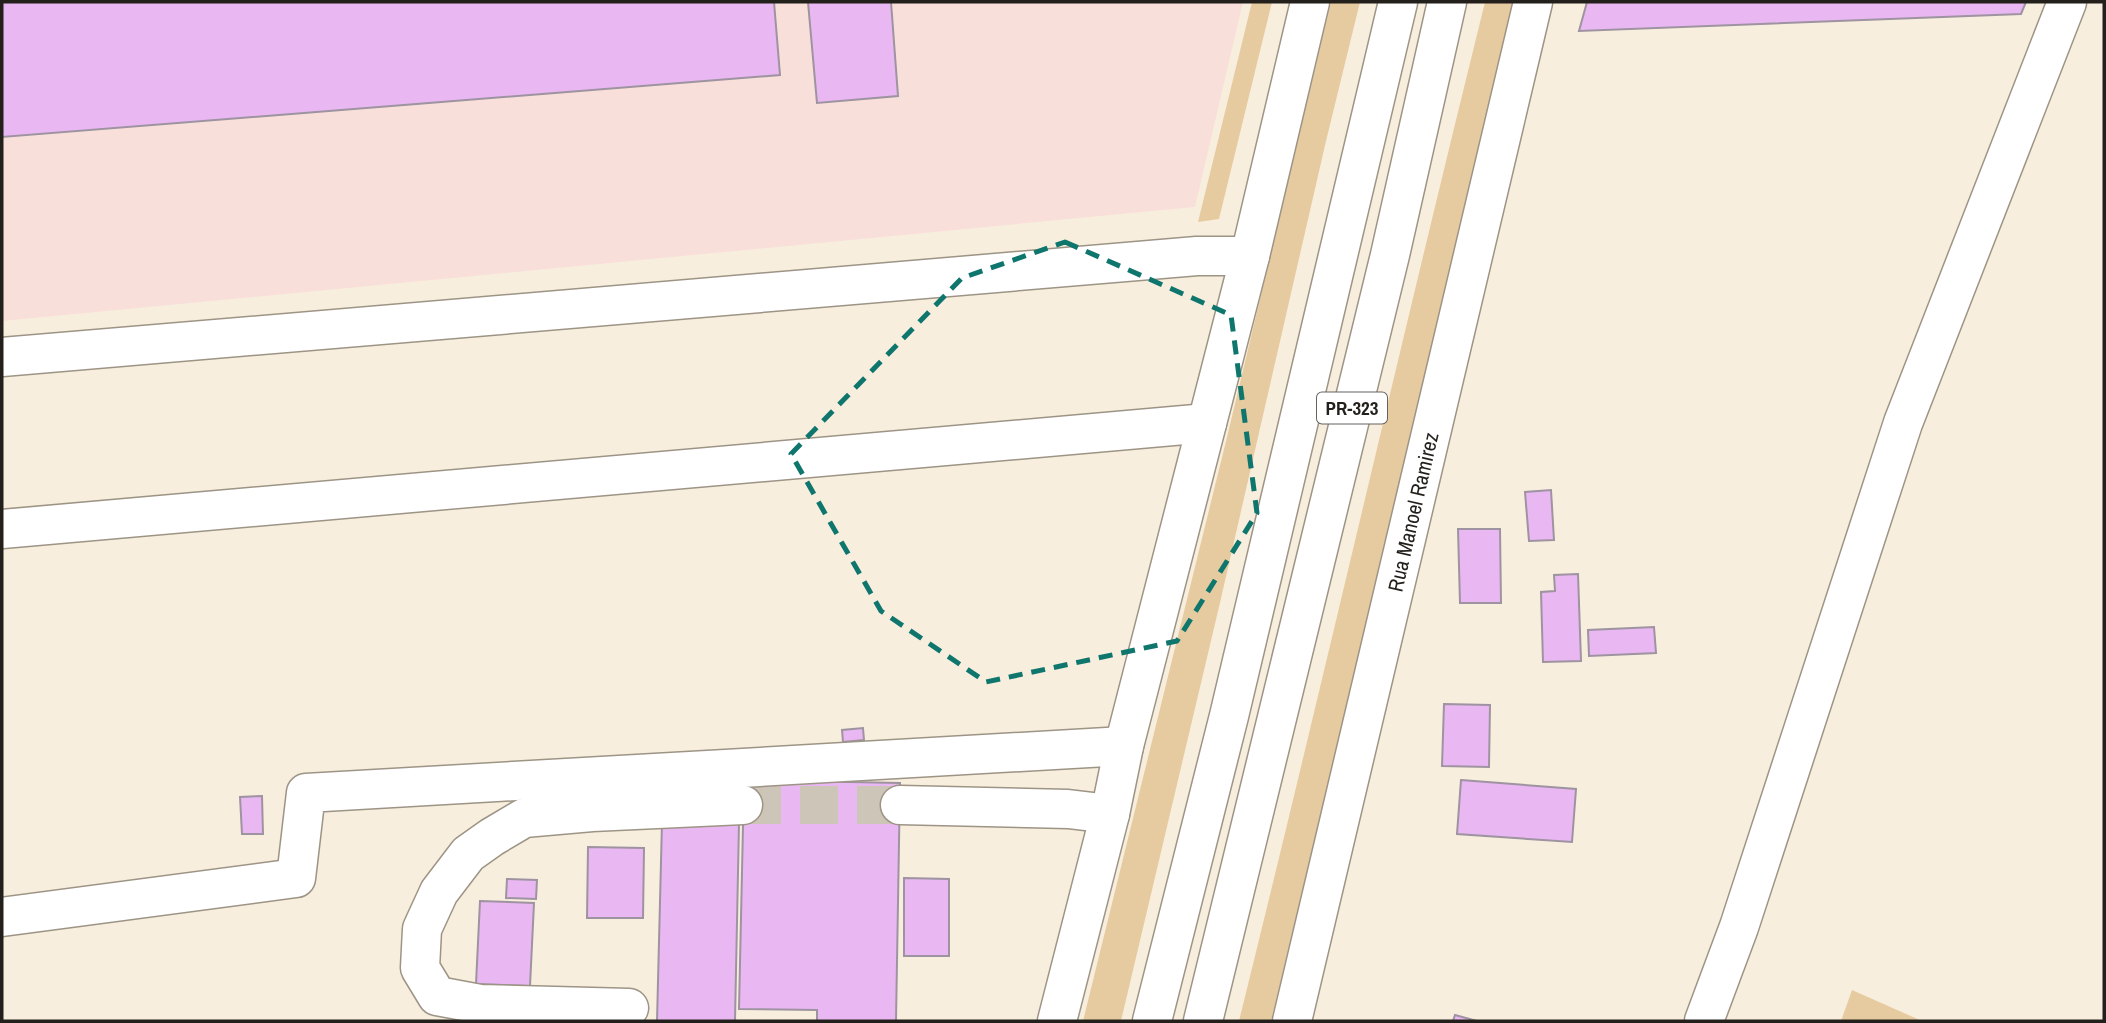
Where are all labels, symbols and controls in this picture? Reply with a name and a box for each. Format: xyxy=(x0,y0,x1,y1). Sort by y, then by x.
road number: PR-323 xyxy=(1317,392,1387,424)
street label: Rua Manoel Ramirez xyxy=(1381,429,1446,595)

